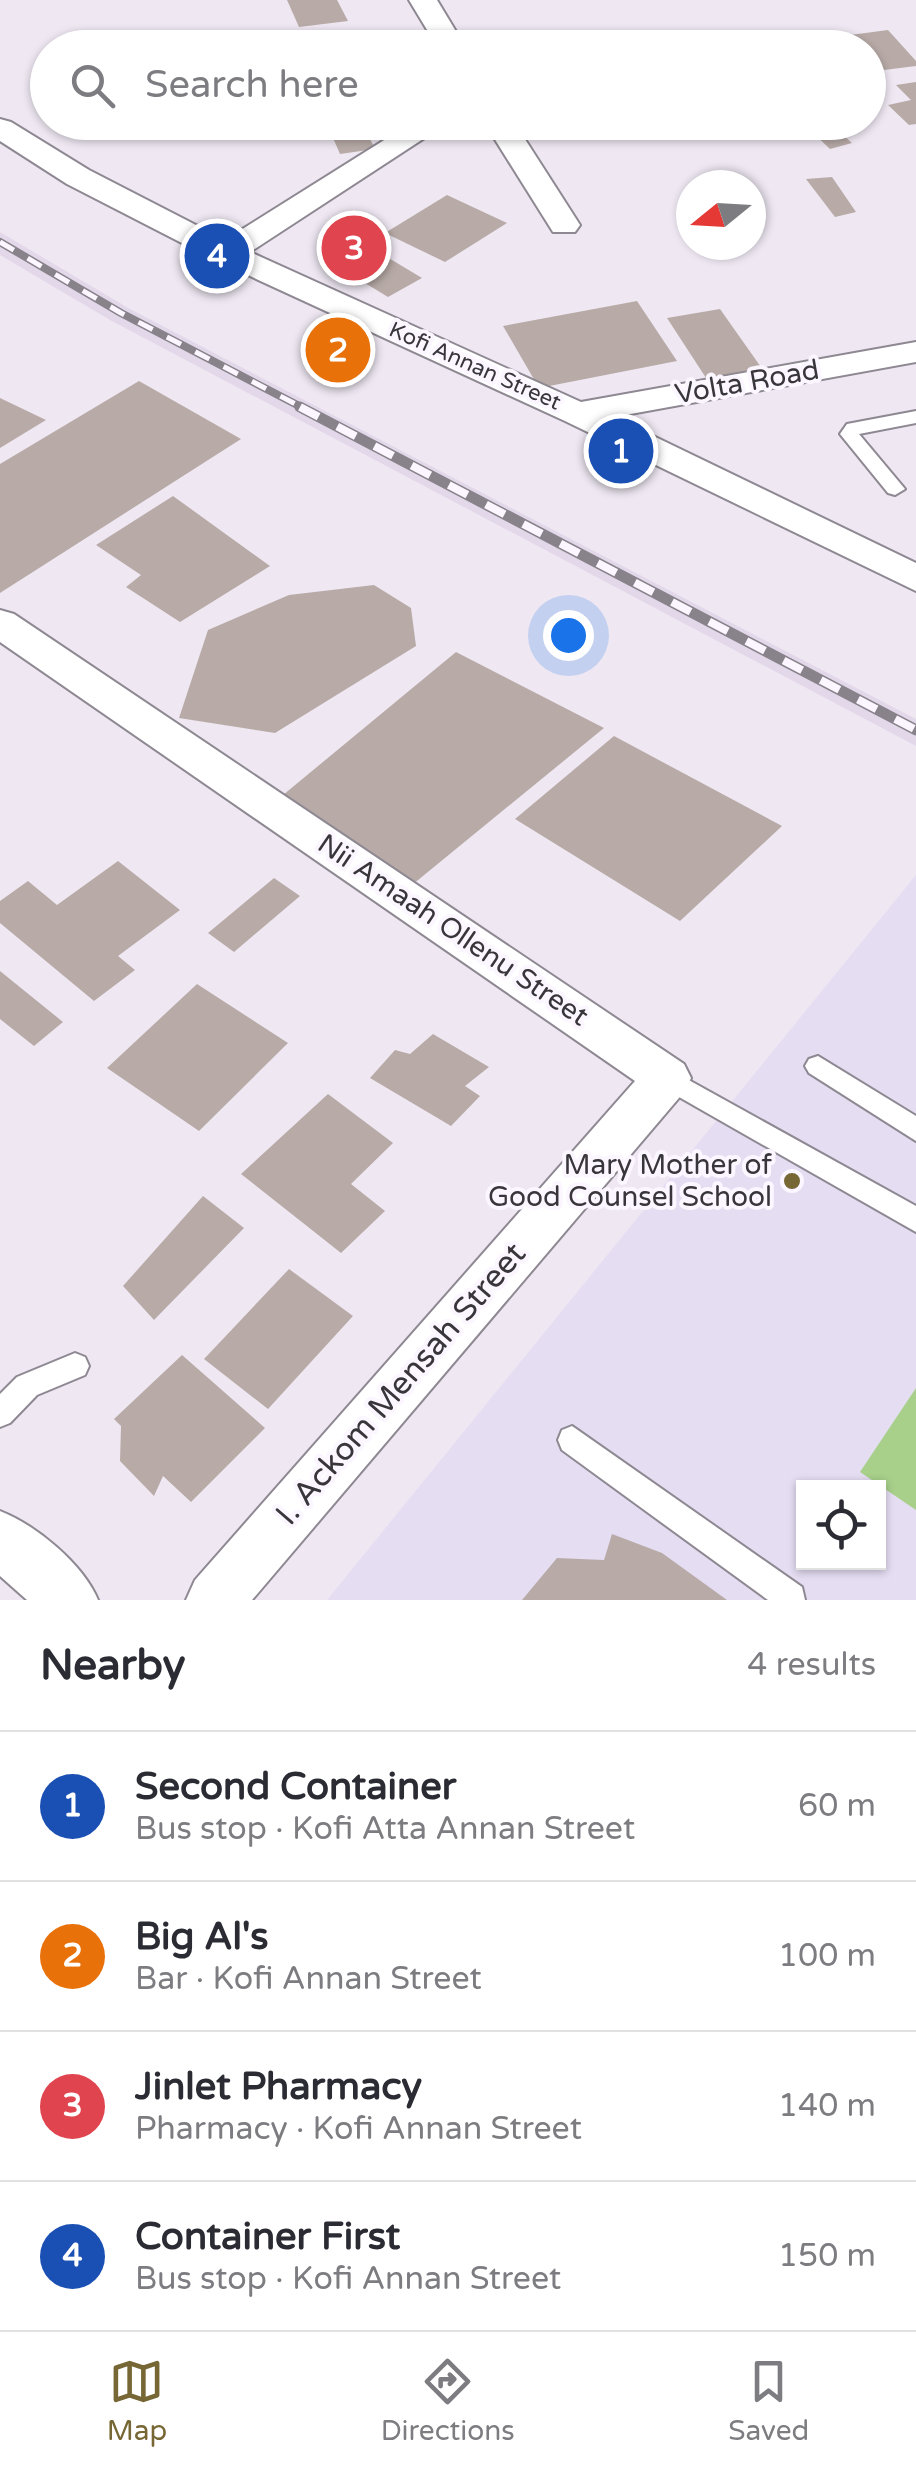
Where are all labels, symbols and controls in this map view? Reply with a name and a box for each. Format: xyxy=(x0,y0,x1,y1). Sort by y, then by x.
search box xyxy=(30,30,886,140)
icon: search xyxy=(65,58,120,113)
text: Search here xyxy=(145,62,359,108)
north arrow xyxy=(676,170,766,260)
pin: 3 xyxy=(322,210,386,286)
pin: 4 xyxy=(184,218,250,294)
pin: 2 xyxy=(306,312,370,388)
street label: Kofi Annan Street xyxy=(385,316,565,416)
street label: Volta Road xyxy=(672,353,822,411)
pin: 1 xyxy=(588,414,654,488)
your location xyxy=(543,610,594,661)
street label: Nii Amaah Ollenu Street xyxy=(311,827,595,1034)
place label: Mary Mother of Good Counsel School xyxy=(488,1148,772,1214)
marker: Mary Mother of Good Counsel School xyxy=(781,1170,803,1192)
street label: I. Ackom Mensah Street xyxy=(268,1235,534,1533)
map controls xyxy=(796,1480,886,1570)
button: locate xyxy=(796,1480,886,1570)
text: Nearby xyxy=(40,1640,185,1691)
text: 4 results xyxy=(747,1646,876,1684)
text: Second Container xyxy=(135,1764,456,1810)
text: 1 xyxy=(62,1787,83,1825)
text: 60 m xyxy=(798,1787,876,1825)
text: Bus stop · Kofi Atta Annan Street xyxy=(135,1810,635,1848)
text: Big Al's xyxy=(135,1914,269,1960)
text: 2 xyxy=(62,1937,83,1975)
text: 100 m xyxy=(778,1937,876,1975)
text: Bar · Kofi Annan Street xyxy=(135,1960,482,1998)
text: Jinlet Pharmacy xyxy=(135,2064,422,2110)
text: 3 xyxy=(62,2087,83,2125)
text: 140 m xyxy=(778,2087,876,2125)
text: Pharmacy · Kofi Annan Street xyxy=(135,2110,582,2148)
text: Container First xyxy=(135,2214,400,2260)
text: 4 xyxy=(62,2237,83,2275)
text: 150 m xyxy=(778,2237,876,2275)
text: Bus stop · Kofi Annan Street xyxy=(135,2260,561,2298)
tab: Map xyxy=(107,2354,167,2448)
tab: Directions xyxy=(381,2354,515,2448)
tab: Saved xyxy=(728,2354,809,2448)

